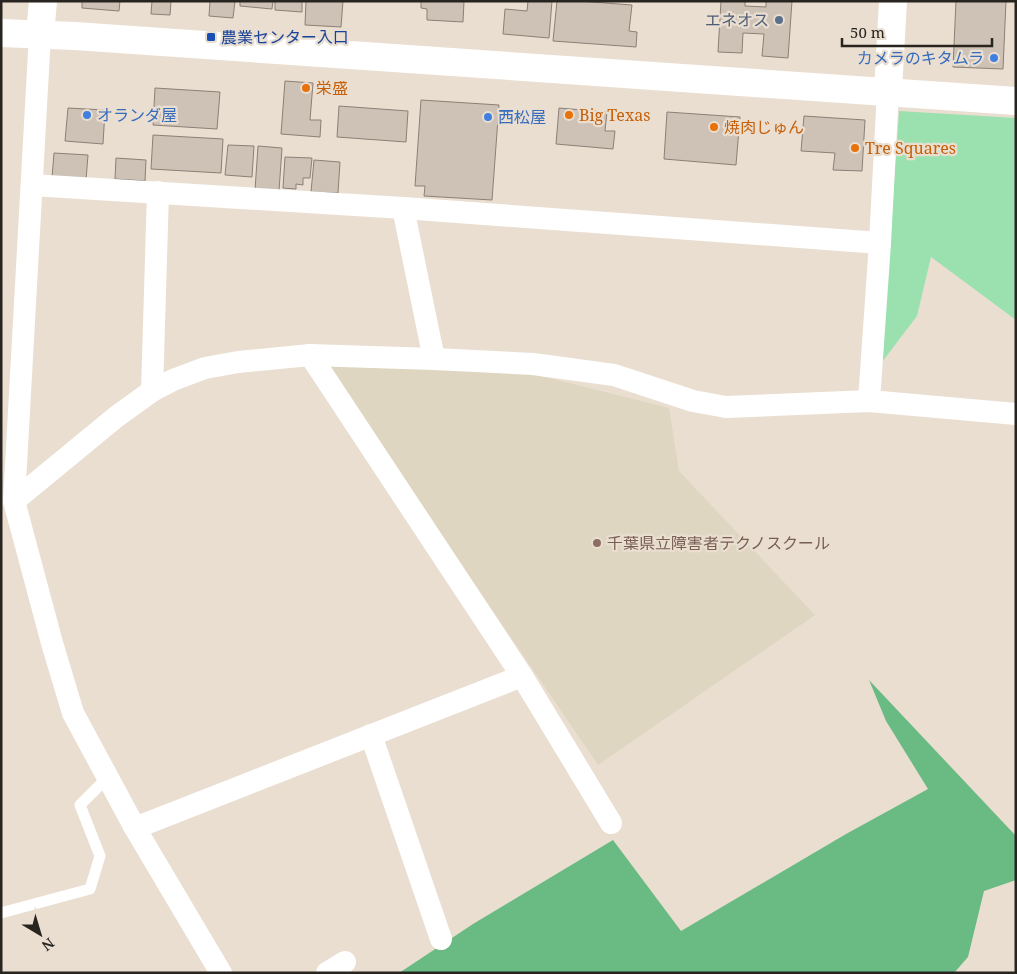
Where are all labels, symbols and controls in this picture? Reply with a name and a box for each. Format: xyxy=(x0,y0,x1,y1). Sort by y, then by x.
place label: エネオス xyxy=(705,9,769,31)
marker: エネオス xyxy=(773,14,785,26)
scale bar xyxy=(842,15,992,47)
text: 50 m xyxy=(850,22,885,42)
place label: 農業センター入口 xyxy=(221,26,349,48)
marker: 農業センター入口 xyxy=(205,31,217,43)
place label: カメラのキタムラ xyxy=(857,47,984,69)
marker: カメラのキタムラ xyxy=(988,52,1000,64)
place label: 栄盛 xyxy=(316,77,348,99)
marker: 栄盛 xyxy=(300,82,312,94)
place label: オランダ屋 xyxy=(97,104,177,126)
place label: Big Texas xyxy=(579,104,650,126)
place label: 西松屋 xyxy=(498,106,546,128)
marker: オランダ屋 xyxy=(81,109,93,121)
marker: Big Texas xyxy=(563,109,575,121)
marker: 西松屋 xyxy=(482,111,494,123)
place label: 焼肉じゅん xyxy=(724,116,804,138)
marker: 焼肉じゅん xyxy=(708,121,720,133)
place label: Tre Squares xyxy=(865,137,956,159)
marker: Tre Squares xyxy=(849,142,861,154)
place label: 千葉県立障害者テクノスクール xyxy=(607,532,830,554)
marker: 千葉県立障害者テクノスクール xyxy=(591,537,603,549)
north arrow xyxy=(15,909,65,959)
text: N xyxy=(38,934,59,956)

